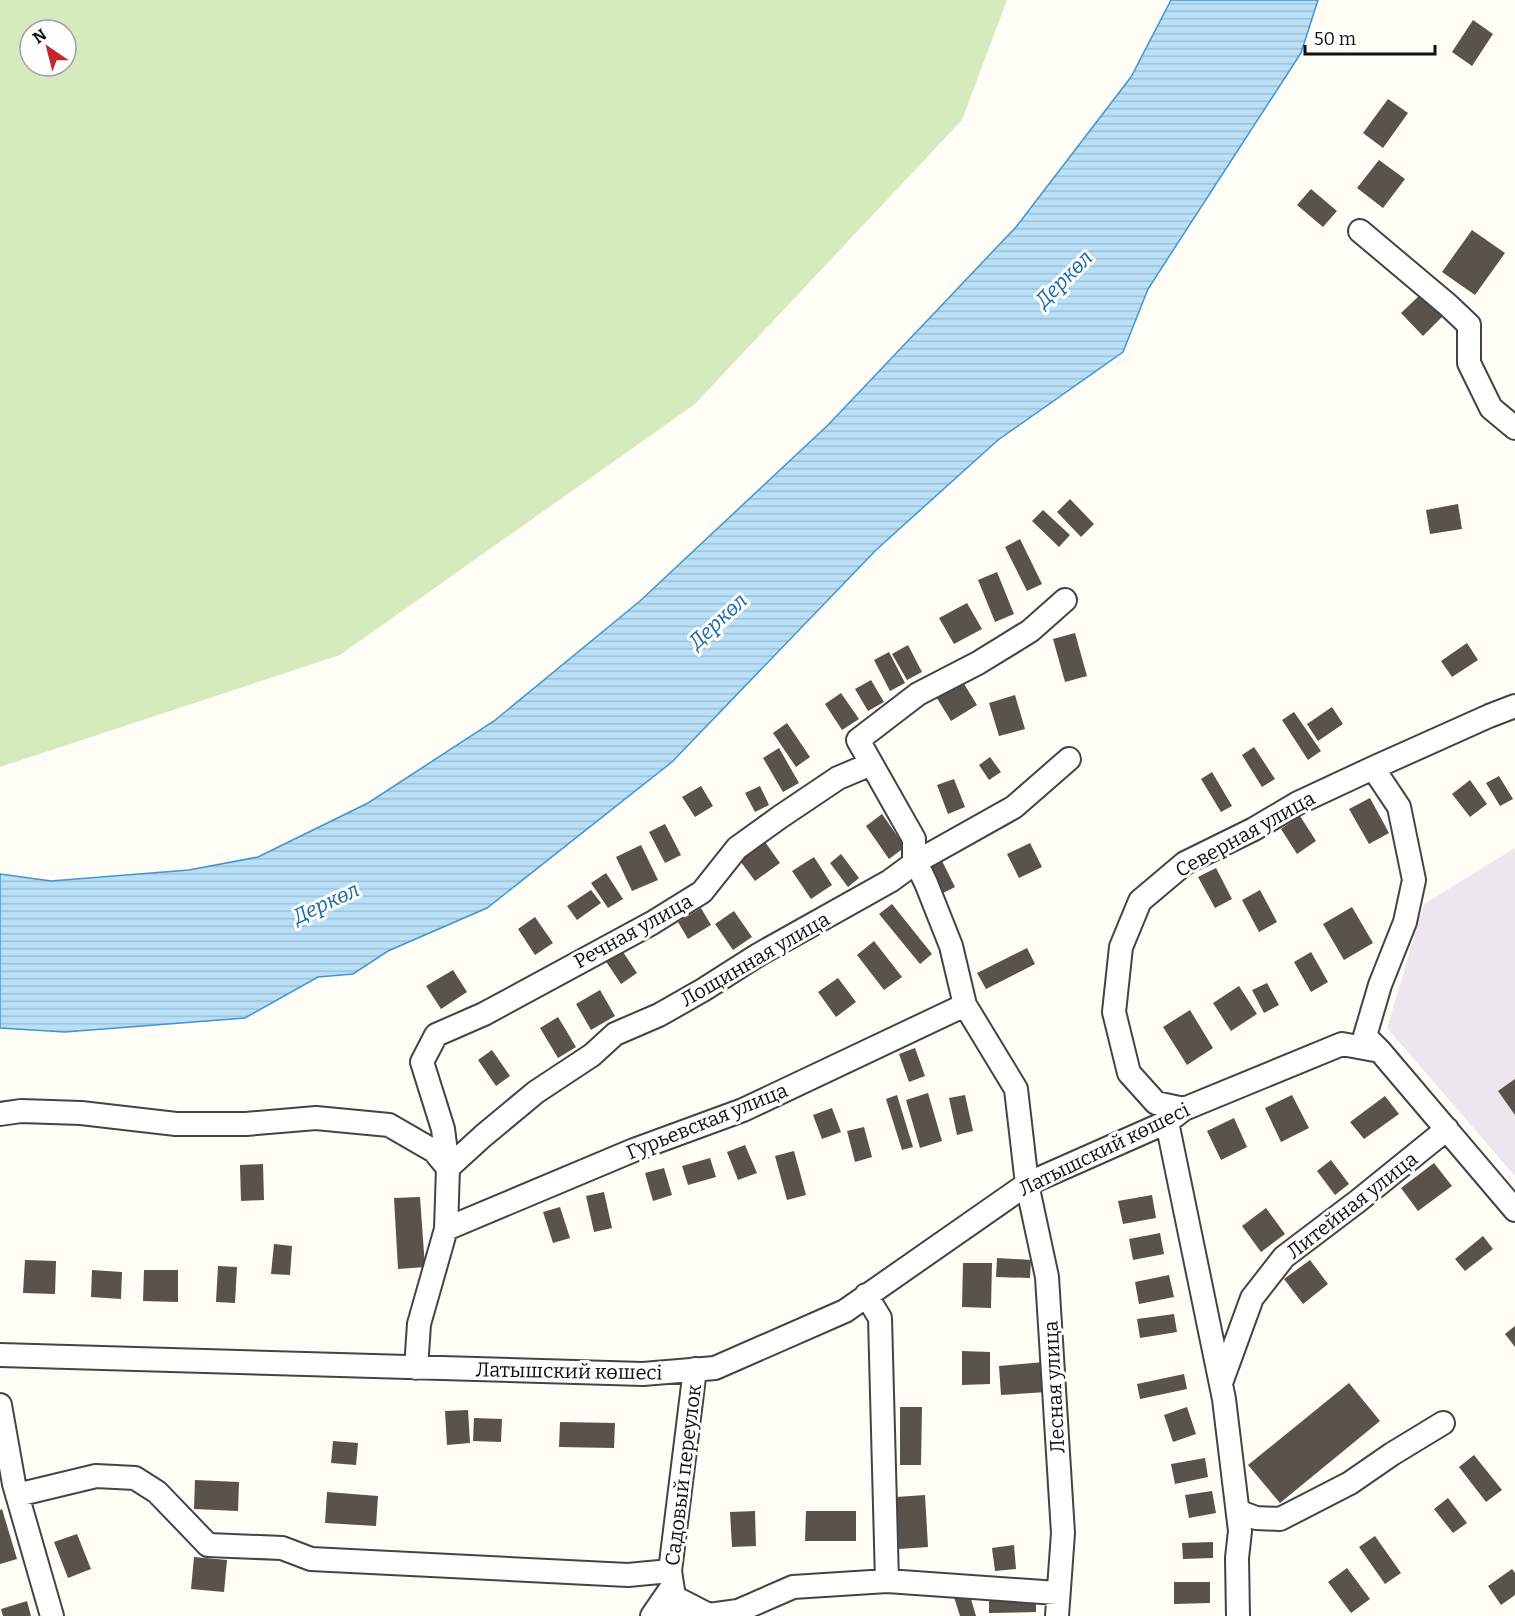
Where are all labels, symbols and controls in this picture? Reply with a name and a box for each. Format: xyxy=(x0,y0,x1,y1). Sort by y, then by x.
north arrow xyxy=(18,18,78,78)
scale bar xyxy=(1305,18,1436,56)
text: N xyxy=(29,25,50,47)
text: 50 m xyxy=(1314,28,1356,50)
water label: Деркөл xyxy=(1029,245,1098,314)
water label: Деркөл xyxy=(682,588,753,656)
street label: Северная улица xyxy=(1171,786,1319,882)
water label: Деркөл xyxy=(287,876,363,930)
street label: Речная улица xyxy=(569,888,697,973)
street label: Лощинная улица xyxy=(676,907,834,1011)
street label: Гурьевская улица xyxy=(623,1078,791,1164)
street label: Латышский көшесі xyxy=(1015,1097,1193,1201)
street label: Литейная улица xyxy=(1282,1146,1422,1264)
street label: Лесная улица xyxy=(1039,1320,1069,1454)
street label: Латышский көшесі xyxy=(475,1357,663,1385)
street label: Садовый переулок xyxy=(660,1383,706,1567)

